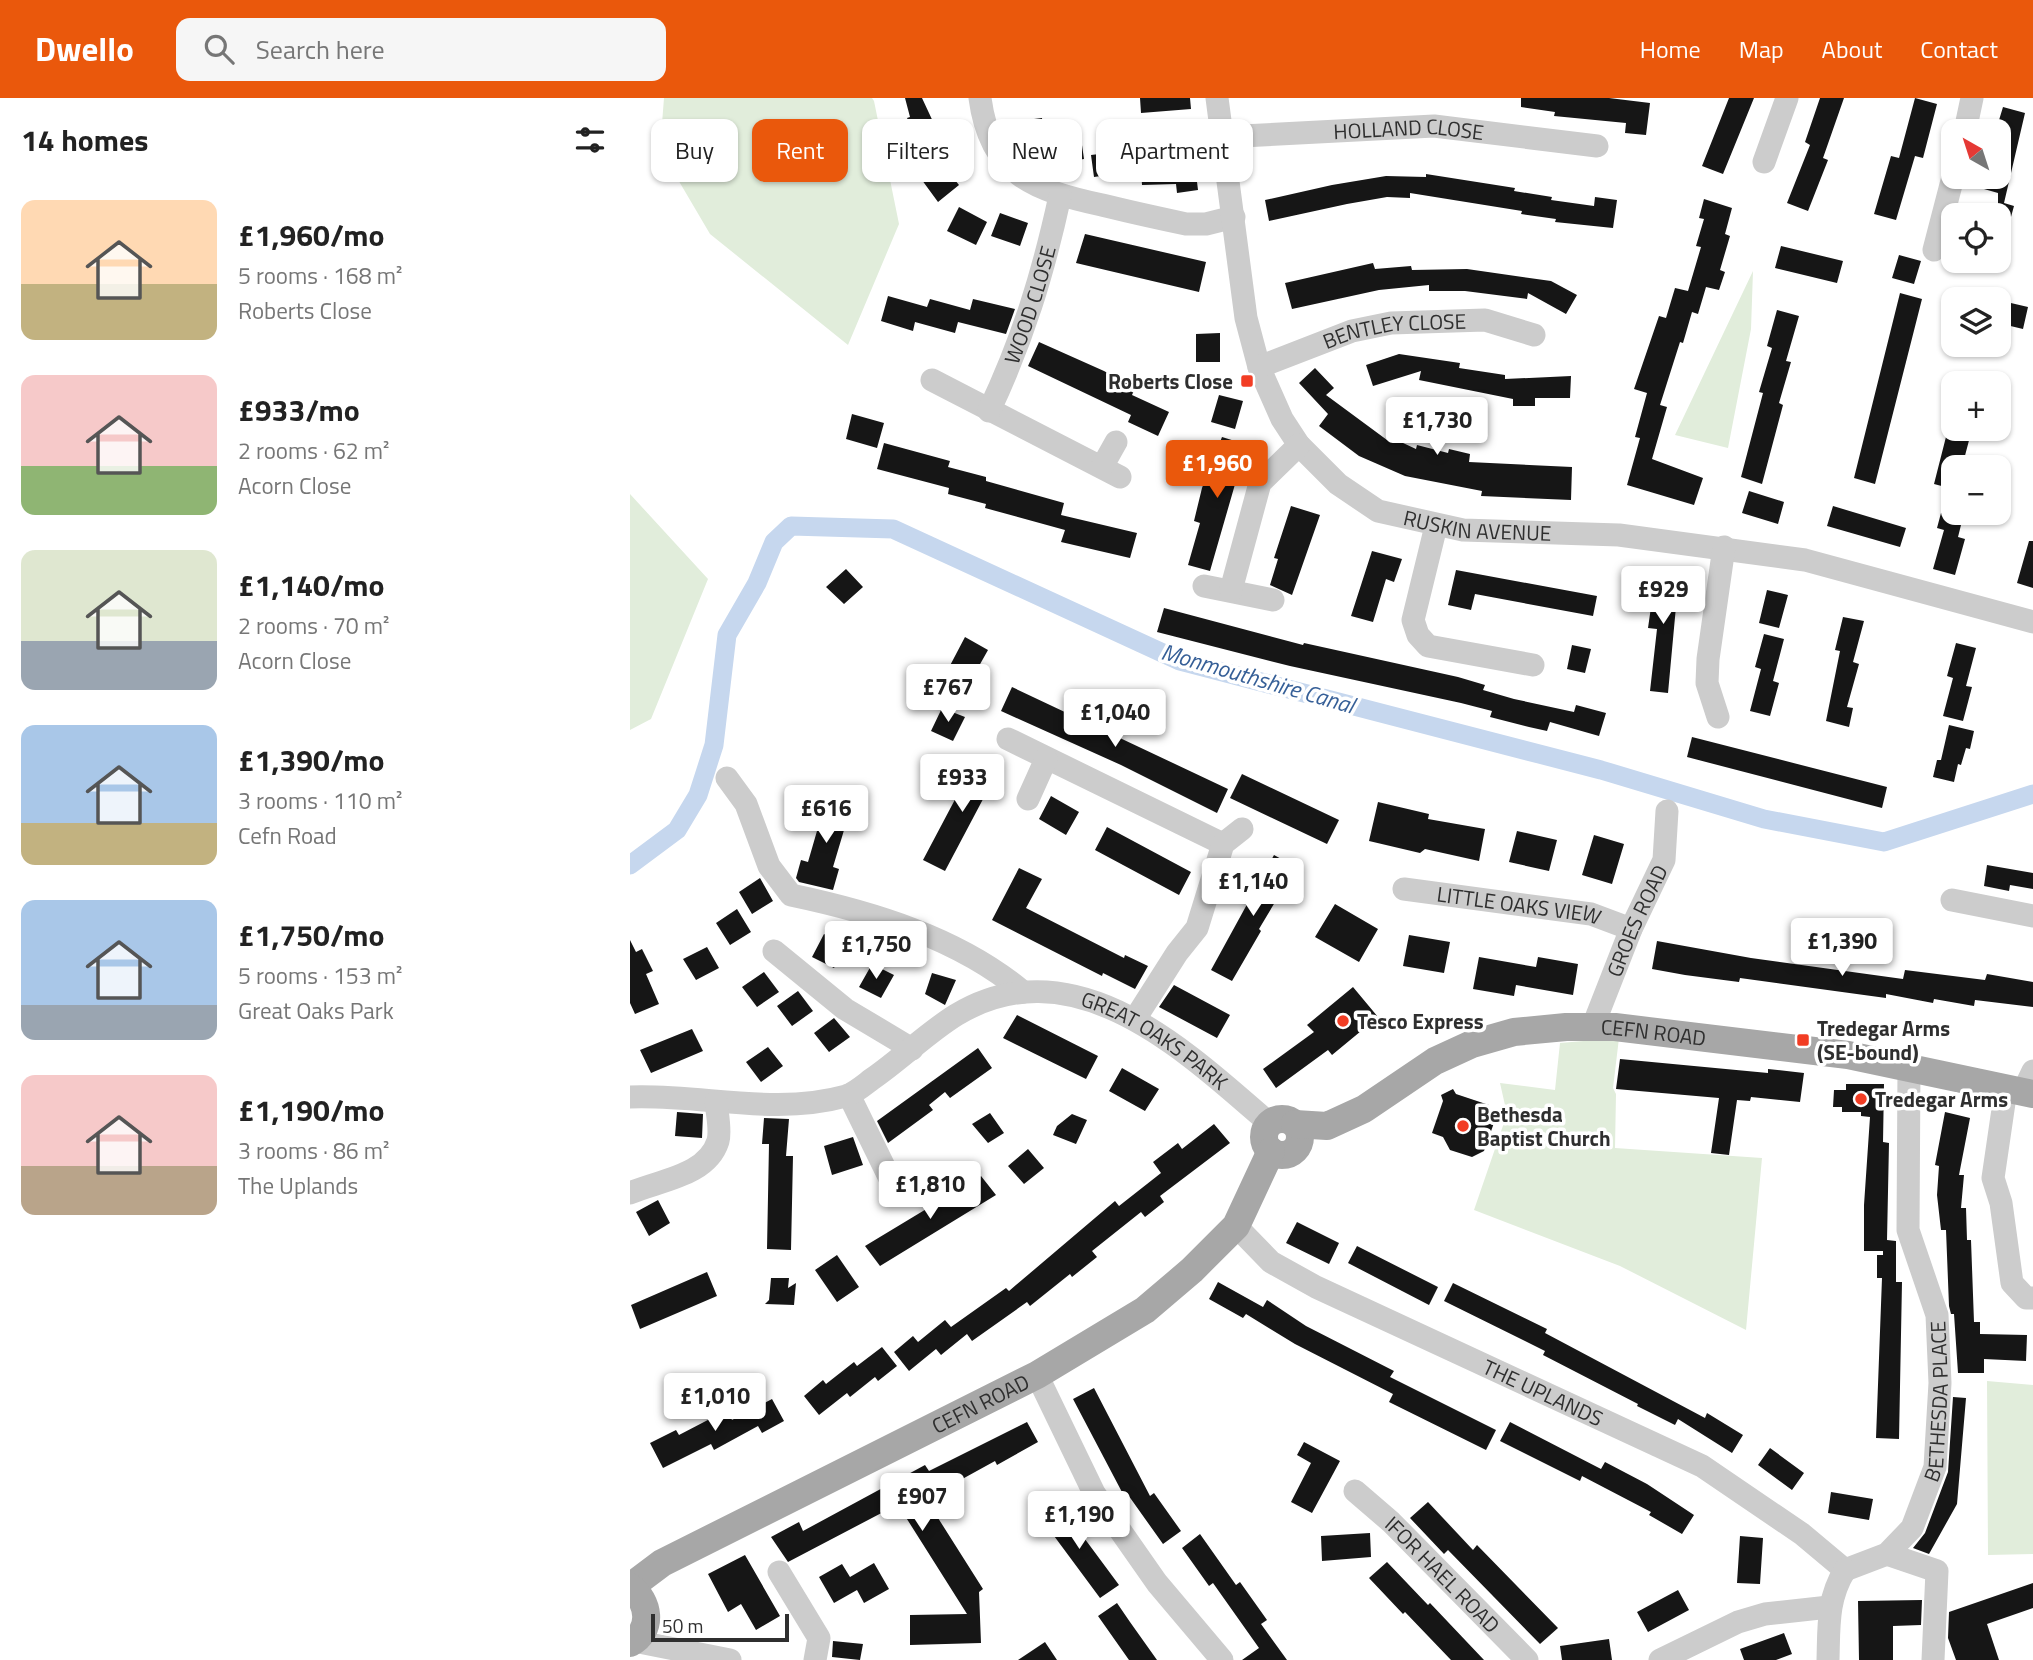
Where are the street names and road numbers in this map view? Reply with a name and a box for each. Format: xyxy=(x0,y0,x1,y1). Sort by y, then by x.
street label: HOLLAND CLOSE xyxy=(1332,110,1486,148)
street label: WOOD CLOSE xyxy=(995,242,1064,369)
street label: BENTLEY CLOSE xyxy=(1318,305,1467,357)
street label: RUSKIN AVENUE xyxy=(1400,501,1552,549)
street label: GROES ROAD xyxy=(1598,859,1676,982)
street label: LITTLE OAKS VIEW xyxy=(1435,878,1606,933)
street label: GREAT OAKS PARK xyxy=(1077,983,1235,1097)
street label: CEFN ROAD xyxy=(1601,1011,1708,1054)
street label: BETHESDA PLACE xyxy=(1915,1320,1956,1486)
street label: THE UPLANDS xyxy=(1478,1351,1608,1434)
street label: CEFN ROAD xyxy=(926,1365,1035,1441)
street label: IFOR HAEL ROAD xyxy=(1378,1508,1508,1640)

